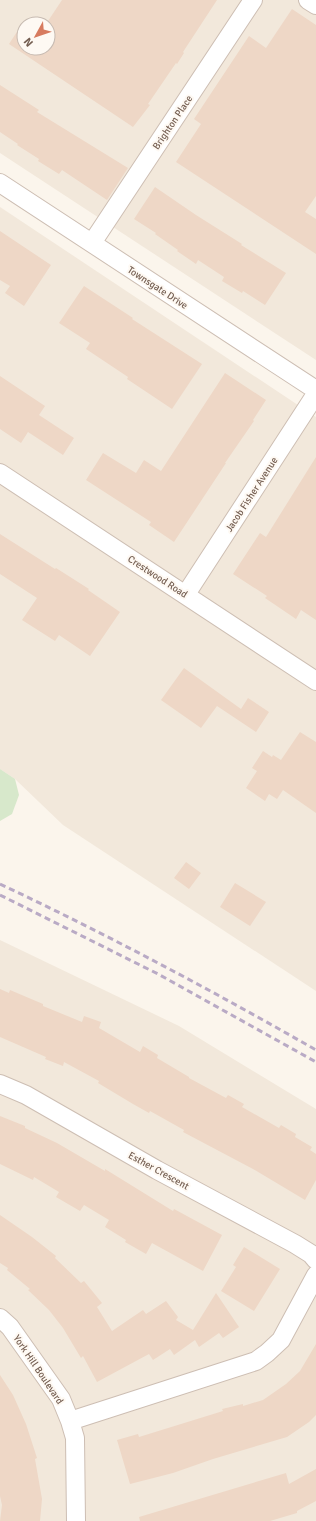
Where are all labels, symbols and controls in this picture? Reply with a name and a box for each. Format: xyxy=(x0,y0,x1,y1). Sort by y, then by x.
north arrow xyxy=(16,16,56,56)
text: N xyxy=(21,35,36,49)
street label: Brighton Place xyxy=(150,93,195,152)
street label: Townsgate Drive xyxy=(125,264,190,312)
street label: Jacob Fisher Avenue xyxy=(223,455,280,534)
street label: Crestwood Road xyxy=(125,553,190,601)
street label: Esther Crescent xyxy=(126,1149,191,1193)
street label: York Hill Boulevard xyxy=(11,1333,66,1406)

